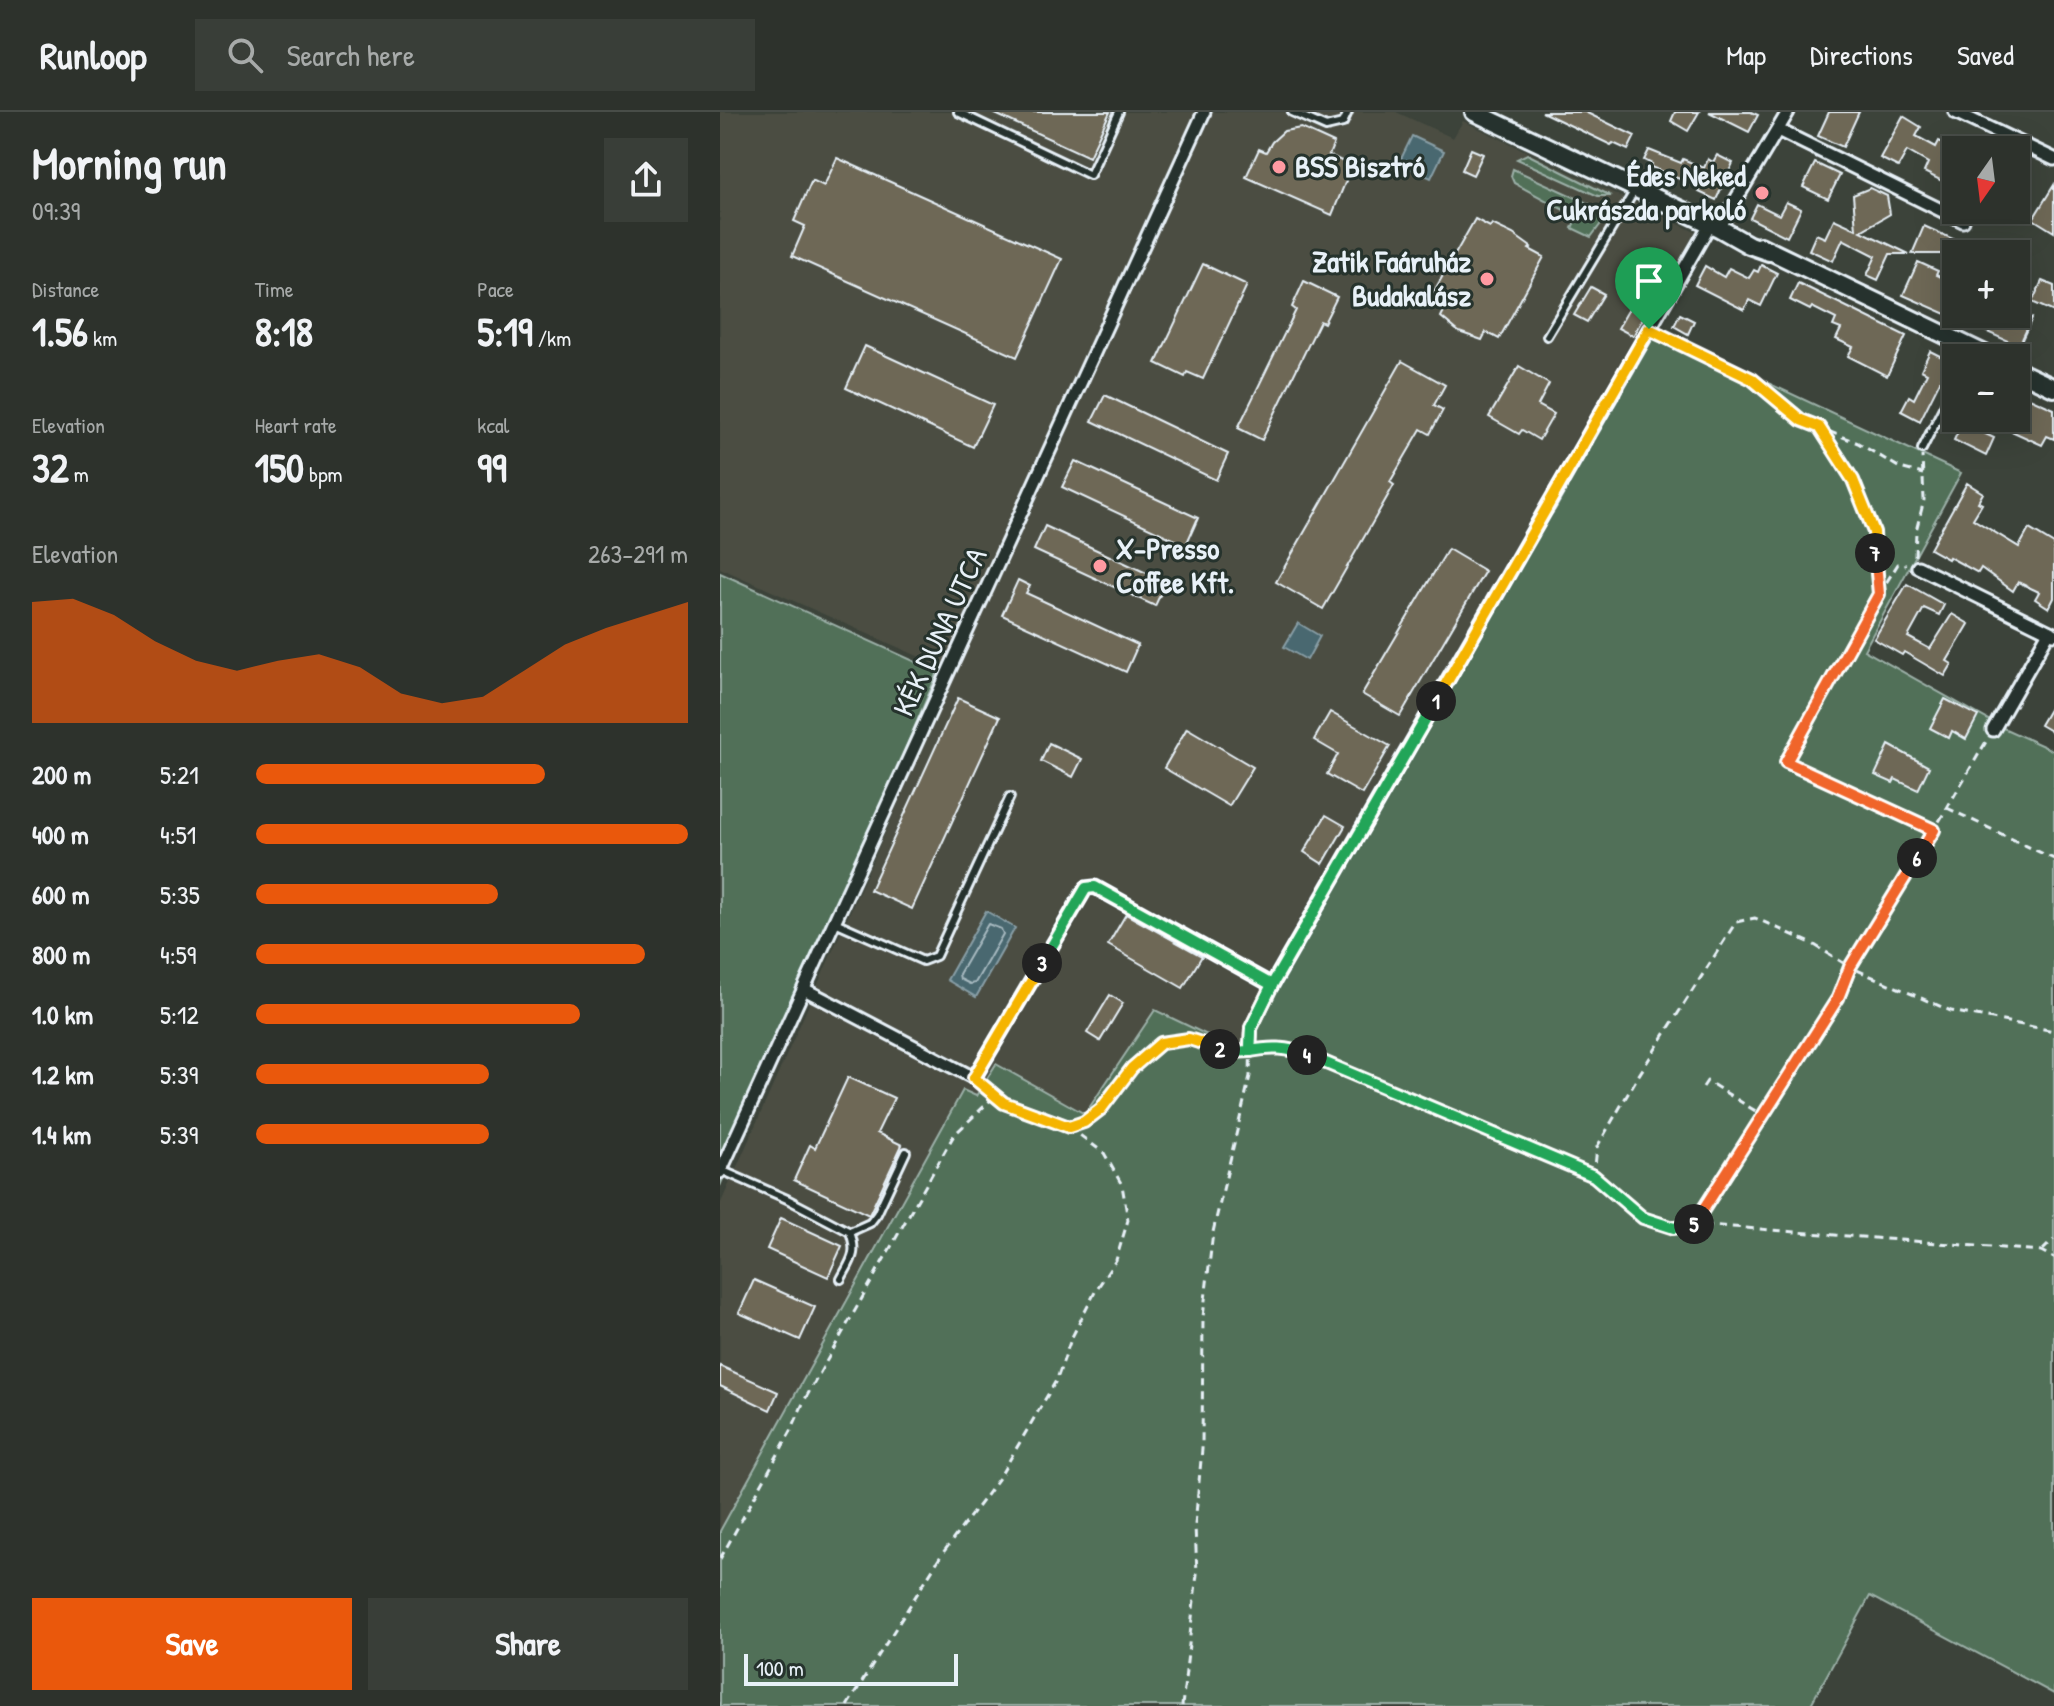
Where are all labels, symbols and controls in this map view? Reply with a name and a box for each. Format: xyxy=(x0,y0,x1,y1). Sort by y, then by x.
search box xyxy=(195,19,755,91)
text: Runloop xyxy=(40,29,147,81)
icon: search xyxy=(223,33,267,77)
text: Search here xyxy=(287,35,415,75)
text: Map xyxy=(1726,36,1766,74)
text: Directions xyxy=(1810,36,1913,74)
text: Saved xyxy=(1957,36,2014,74)
text: Morning run xyxy=(32,133,227,193)
north arrow xyxy=(1942,136,2030,224)
map controls xyxy=(1942,136,2030,432)
button: share xyxy=(604,138,688,222)
place label: BSS Bisztró xyxy=(1295,146,1425,186)
place label: Édes Neked Cukrászda parkoló xyxy=(1546,155,1746,230)
marker: BSS Bisztró xyxy=(1270,158,1288,176)
marker: Édes Neked Cukrászda parkoló xyxy=(1753,184,1771,202)
text: 09:39 xyxy=(32,193,80,228)
button: + xyxy=(1942,240,2030,328)
place label: Zatik Faáruház Budakalász xyxy=(1312,241,1471,315)
pin xyxy=(1615,247,1683,329)
icon: arrive xyxy=(1627,259,1671,303)
marker: Zatik Faáruház Budakalász xyxy=(1478,270,1496,288)
text: Distance xyxy=(32,274,99,304)
text: Time xyxy=(255,274,294,304)
text: Pace xyxy=(477,274,514,304)
text: 1.56 xyxy=(32,304,88,358)
text: 8:18 xyxy=(255,304,313,358)
text: 5:19 xyxy=(477,304,533,358)
text: km xyxy=(88,323,117,353)
text: /km xyxy=(533,323,571,353)
button: − xyxy=(1942,344,2030,432)
text: Elevation xyxy=(32,410,105,440)
text: Heart rate xyxy=(255,410,337,440)
text: kcal xyxy=(477,410,509,440)
text: 32 xyxy=(32,440,69,494)
text: 150 xyxy=(255,440,304,494)
text: 99 xyxy=(477,440,507,494)
text: m xyxy=(69,459,89,489)
text: bpm xyxy=(304,459,343,489)
place label: X-Presso Coffee Kft. xyxy=(1116,528,1234,602)
pin: 7 xyxy=(1855,533,1895,573)
text: Elevation xyxy=(32,536,118,571)
text: 263–291 m xyxy=(588,536,688,571)
text: 7 xyxy=(1870,538,1880,568)
street label: KÉK DUNA UTCA xyxy=(883,541,996,722)
marker: X-Presso Coffee Kft. xyxy=(1091,557,1109,575)
pin: 1 xyxy=(1416,681,1456,721)
text: 1 xyxy=(1432,686,1440,716)
text: 200 m xyxy=(32,757,91,792)
text: 5:21 xyxy=(160,757,199,792)
text: 400 m xyxy=(32,817,89,852)
text: 4:51 xyxy=(160,817,196,852)
pin: 6 xyxy=(1897,838,1937,878)
text: 6 xyxy=(1913,843,1921,873)
text: 600 m xyxy=(32,877,89,912)
text: 5:35 xyxy=(160,877,200,912)
text: 800 m xyxy=(32,937,90,972)
text: 4:59 xyxy=(160,937,196,972)
pin: 3 xyxy=(1022,943,1062,983)
text: 3 xyxy=(1037,948,1047,978)
text: 1.0 km xyxy=(32,997,93,1032)
text: 5:12 xyxy=(160,997,199,1032)
pin: 2 xyxy=(1200,1029,1240,1069)
text: 2 xyxy=(1215,1034,1225,1064)
pin: 4 xyxy=(1287,1035,1327,1075)
text: 4 xyxy=(1303,1040,1311,1070)
text: 1.2 km xyxy=(32,1057,94,1092)
text: 5:39 xyxy=(160,1057,198,1092)
text: 1.4 km xyxy=(32,1117,91,1152)
text: 5:39 xyxy=(160,1117,198,1152)
pin: 5 xyxy=(1674,1204,1714,1244)
text: 5 xyxy=(1689,1209,1699,1239)
button: Save xyxy=(32,1598,352,1690)
button: Share xyxy=(368,1598,688,1690)
scale bar xyxy=(744,1650,958,1686)
text: 100 m xyxy=(756,1653,804,1683)

